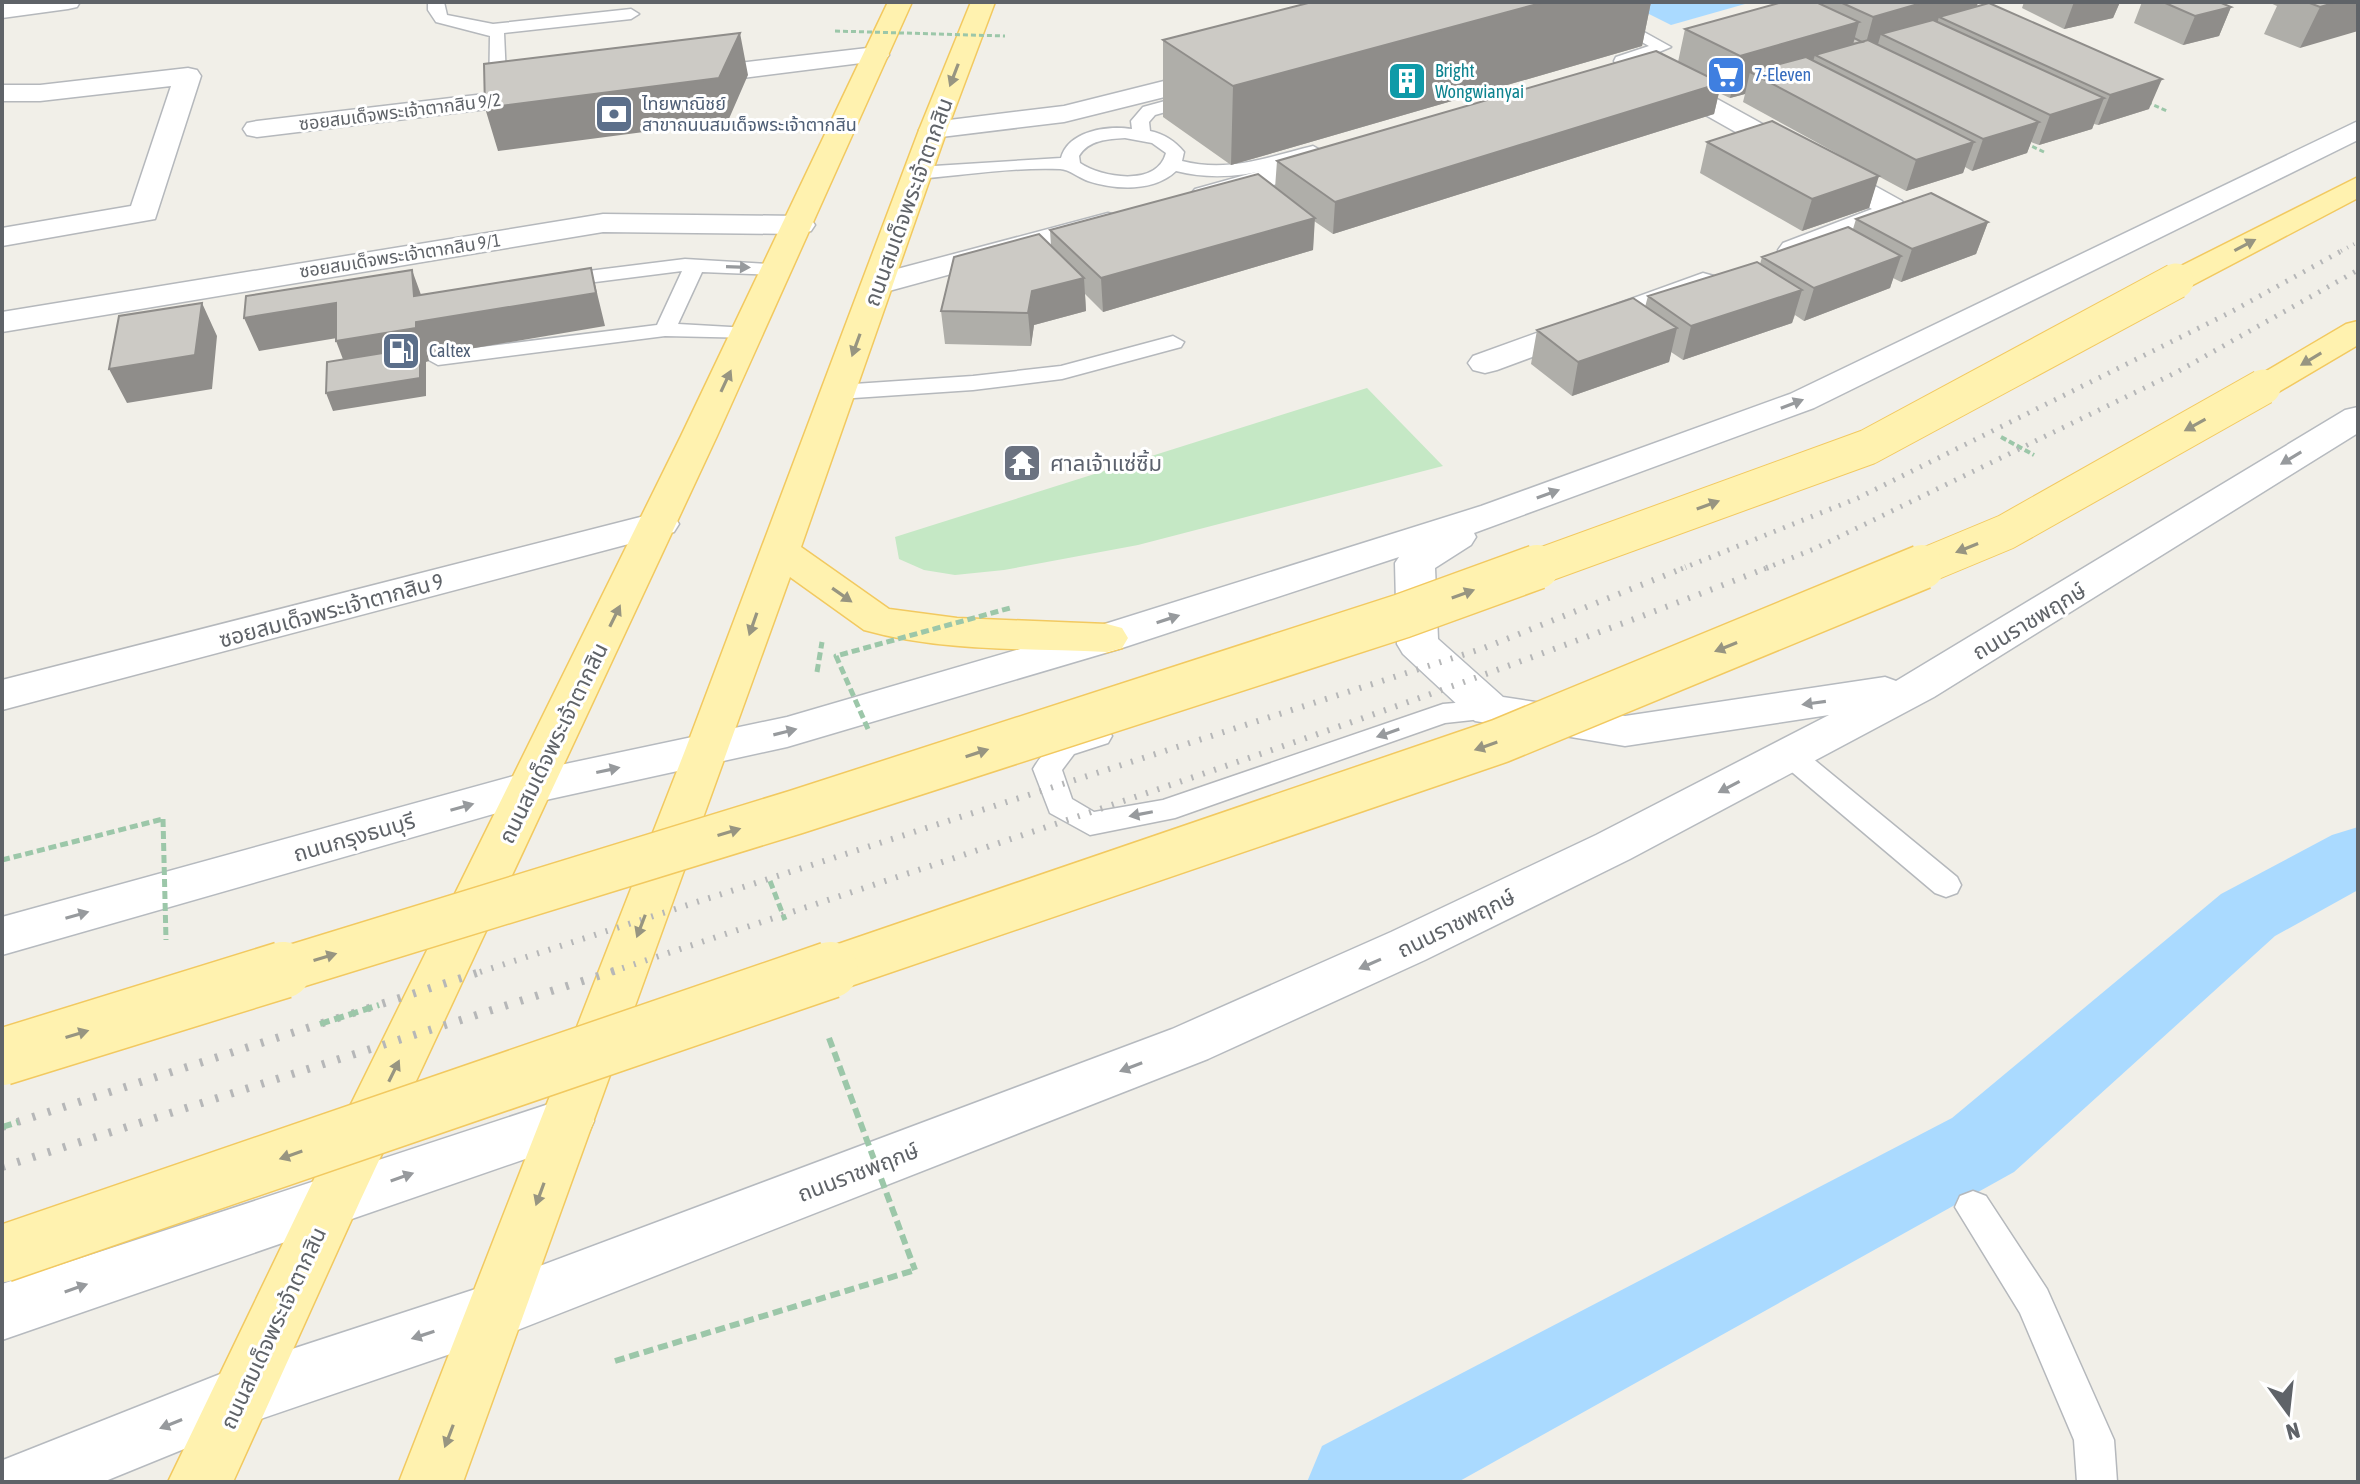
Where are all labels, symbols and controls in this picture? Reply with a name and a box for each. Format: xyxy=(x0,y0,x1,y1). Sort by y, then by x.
supermarket icon: 7-Eleven xyxy=(1705,54,1747,96)
building icon: Bright Wongwianyai xyxy=(1386,60,1428,102)
place label: Bright Wongwianyai xyxy=(1435,60,1524,102)
one-way arrow xyxy=(947,63,960,87)
place label: 7-Eleven xyxy=(1754,64,1811,85)
street label: ซอยสมเด็จพระเจ้าตากสิน 9/2 xyxy=(298,89,502,134)
bank icon: ไทยพาณิชย์ สาขาถนนสมเด็จพระเจ้าตากสิน xyxy=(593,93,635,135)
place label: ไทยพาณิชย์ สาขาถนนสมเด็จพระเจ้าตากสิน xyxy=(641,93,857,135)
street label: ถนนสมเด็จพระเจ้าตากสิน xyxy=(858,94,958,310)
street label: ซอยสมเด็จพระเจ้าตากสิน 9/1 xyxy=(298,229,502,282)
one-way arrow xyxy=(2234,238,2256,252)
one-way arrow xyxy=(726,261,751,274)
fuel station icon: Caltex xyxy=(380,330,422,372)
one-way arrow xyxy=(849,334,862,358)
place label: Caltex xyxy=(429,340,471,361)
one-way arrow xyxy=(2300,352,2322,366)
one-way arrow xyxy=(719,369,733,393)
one-way arrow xyxy=(1780,398,1804,411)
one-way arrow xyxy=(2184,418,2207,432)
temple icon: ศาลเจ้าแซ่ซิ้ม xyxy=(1001,442,1043,484)
place label: ศาลเจ้าแซ่ซิ้ม xyxy=(1050,449,1162,476)
one-way arrow xyxy=(2280,451,2302,465)
one-way arrow xyxy=(1536,487,1560,500)
one-way arrow xyxy=(1696,498,1720,511)
one-way arrow xyxy=(1955,542,1979,555)
street label: ซอยสมเด็จพระเจ้าตากสิน 9 xyxy=(216,568,446,652)
street label: ถนนราชพฤกษ์ xyxy=(1968,577,2090,665)
one-way arrow xyxy=(832,587,853,603)
one-way arrow xyxy=(1451,587,1475,599)
one-way arrow xyxy=(608,604,622,627)
one-way arrow xyxy=(746,612,759,636)
one-way arrow xyxy=(1157,612,1181,625)
street label: ถนนสมเด็จพระเจ้าตากสิน xyxy=(493,638,613,848)
one-way arrow xyxy=(1715,641,1738,654)
one-way arrow xyxy=(1801,697,1826,710)
one-way arrow xyxy=(772,725,797,738)
one-way arrow xyxy=(1375,727,1399,739)
one-way arrow xyxy=(1474,740,1498,752)
one-way arrow xyxy=(965,747,989,759)
one-way arrow xyxy=(596,763,621,776)
one-way arrow xyxy=(1717,780,1740,793)
one-way arrow xyxy=(450,800,475,812)
street label: ถนนกรุงธนบุรี xyxy=(290,807,418,868)
one-way arrow xyxy=(1128,809,1153,821)
one-way arrow xyxy=(717,825,741,838)
street label: ถนนราชพฤกษ์ xyxy=(1393,883,1519,963)
one-way arrow xyxy=(66,908,90,921)
one-way arrow xyxy=(634,914,647,938)
one-way arrow xyxy=(313,950,337,963)
one-way arrow xyxy=(1358,957,1382,970)
one-way arrow xyxy=(65,1027,89,1040)
one-way arrow xyxy=(387,1059,401,1082)
one-way arrow xyxy=(1119,1061,1143,1074)
street label: ถนนราชพฤกษ์ xyxy=(794,1137,922,1207)
one-way arrow xyxy=(278,1149,302,1161)
one-way arrow xyxy=(390,1171,414,1183)
one-way arrow xyxy=(533,1182,546,1206)
street label: ถนนสมเด็จพระเจ้าตากสิน xyxy=(215,1223,331,1433)
one-way arrow xyxy=(64,1281,88,1293)
one-way arrow xyxy=(411,1330,435,1342)
north arrow xyxy=(2248,1372,2328,1452)
text: N xyxy=(2284,1417,2303,1446)
one-way arrow xyxy=(159,1418,183,1431)
one-way arrow xyxy=(442,1424,455,1448)

